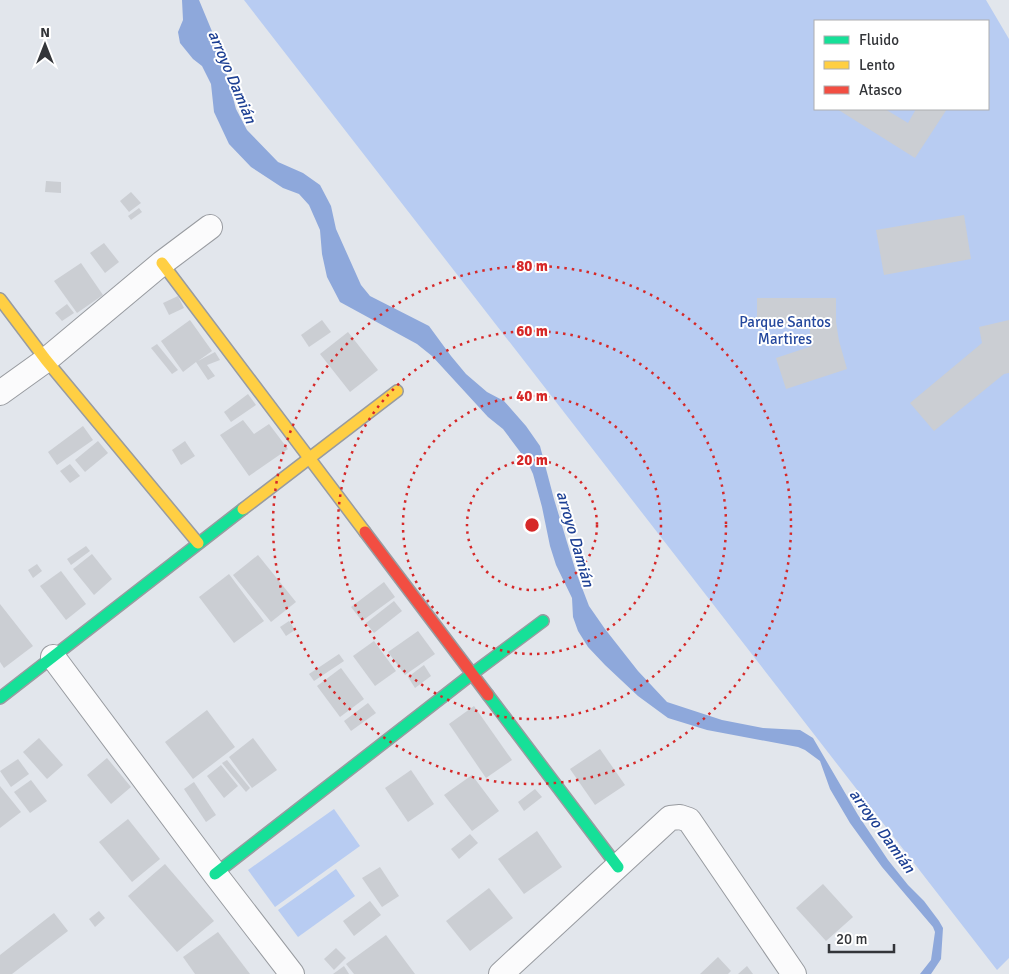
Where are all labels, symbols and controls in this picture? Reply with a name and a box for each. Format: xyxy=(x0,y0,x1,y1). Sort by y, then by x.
north arrow xyxy=(20,20,70,70)
legend xyxy=(814,20,989,110)
text: N xyxy=(40,24,50,41)
water label: arroyo Damián xyxy=(203,28,261,128)
text: Fluido xyxy=(859,31,899,49)
text: Lento xyxy=(859,56,895,74)
text: Atasco xyxy=(859,81,902,99)
text: 80 m xyxy=(516,257,548,275)
park label: Parque Santos Martires xyxy=(739,313,831,348)
text: 60 m xyxy=(516,322,548,340)
text: 40 m xyxy=(516,387,548,405)
text: 20 m xyxy=(516,451,548,469)
water label: arroyo Damián xyxy=(552,489,599,591)
centre of rings xyxy=(523,516,541,534)
water label: arroyo Damián xyxy=(845,785,920,878)
scale bar xyxy=(829,922,894,954)
text: 20 m xyxy=(836,930,867,948)

